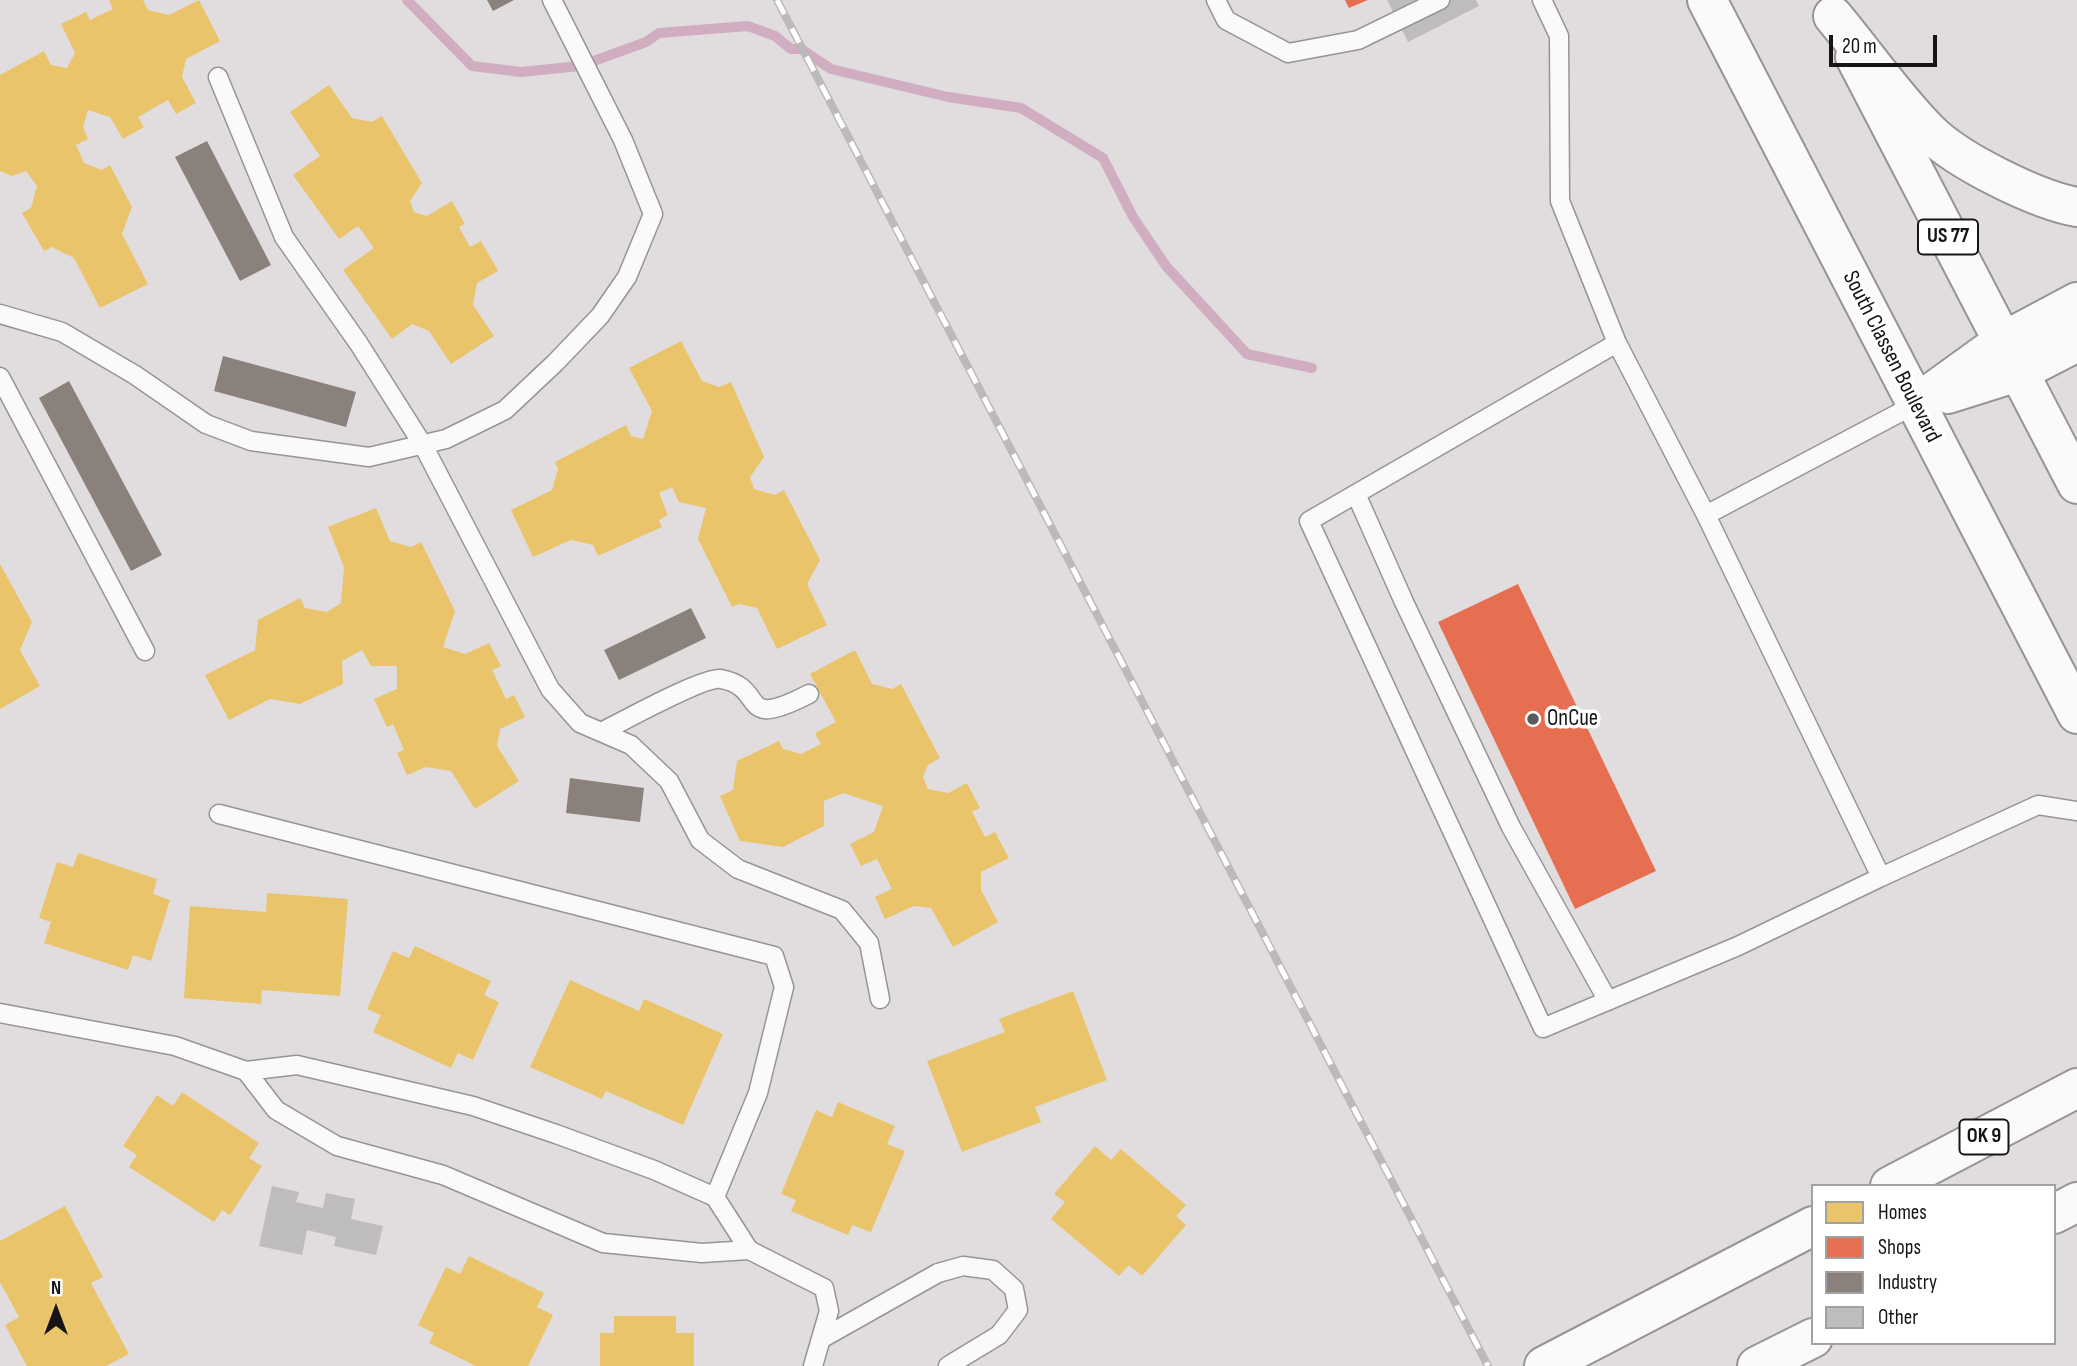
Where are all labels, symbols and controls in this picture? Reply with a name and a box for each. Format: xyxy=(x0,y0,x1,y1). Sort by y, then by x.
scale bar xyxy=(1832,21,1940,65)
text: 20 m xyxy=(1842,34,1877,59)
road number: US 77 xyxy=(1918,219,1978,254)
street label: South Classen Boulevard xyxy=(1836,267,1946,447)
place label: OnCue xyxy=(1547,705,1598,733)
marker: OnCue xyxy=(1525,711,1541,727)
road number: OK 9 xyxy=(1960,1120,2008,1154)
legend xyxy=(1811,1184,2056,1345)
text: Homes xyxy=(1878,1200,1927,1225)
text: Shops xyxy=(1878,1235,1921,1260)
text: Industry xyxy=(1878,1270,1937,1295)
north arrow xyxy=(21,1275,91,1345)
text: N xyxy=(51,1277,61,1300)
text: Other xyxy=(1878,1305,1918,1330)

